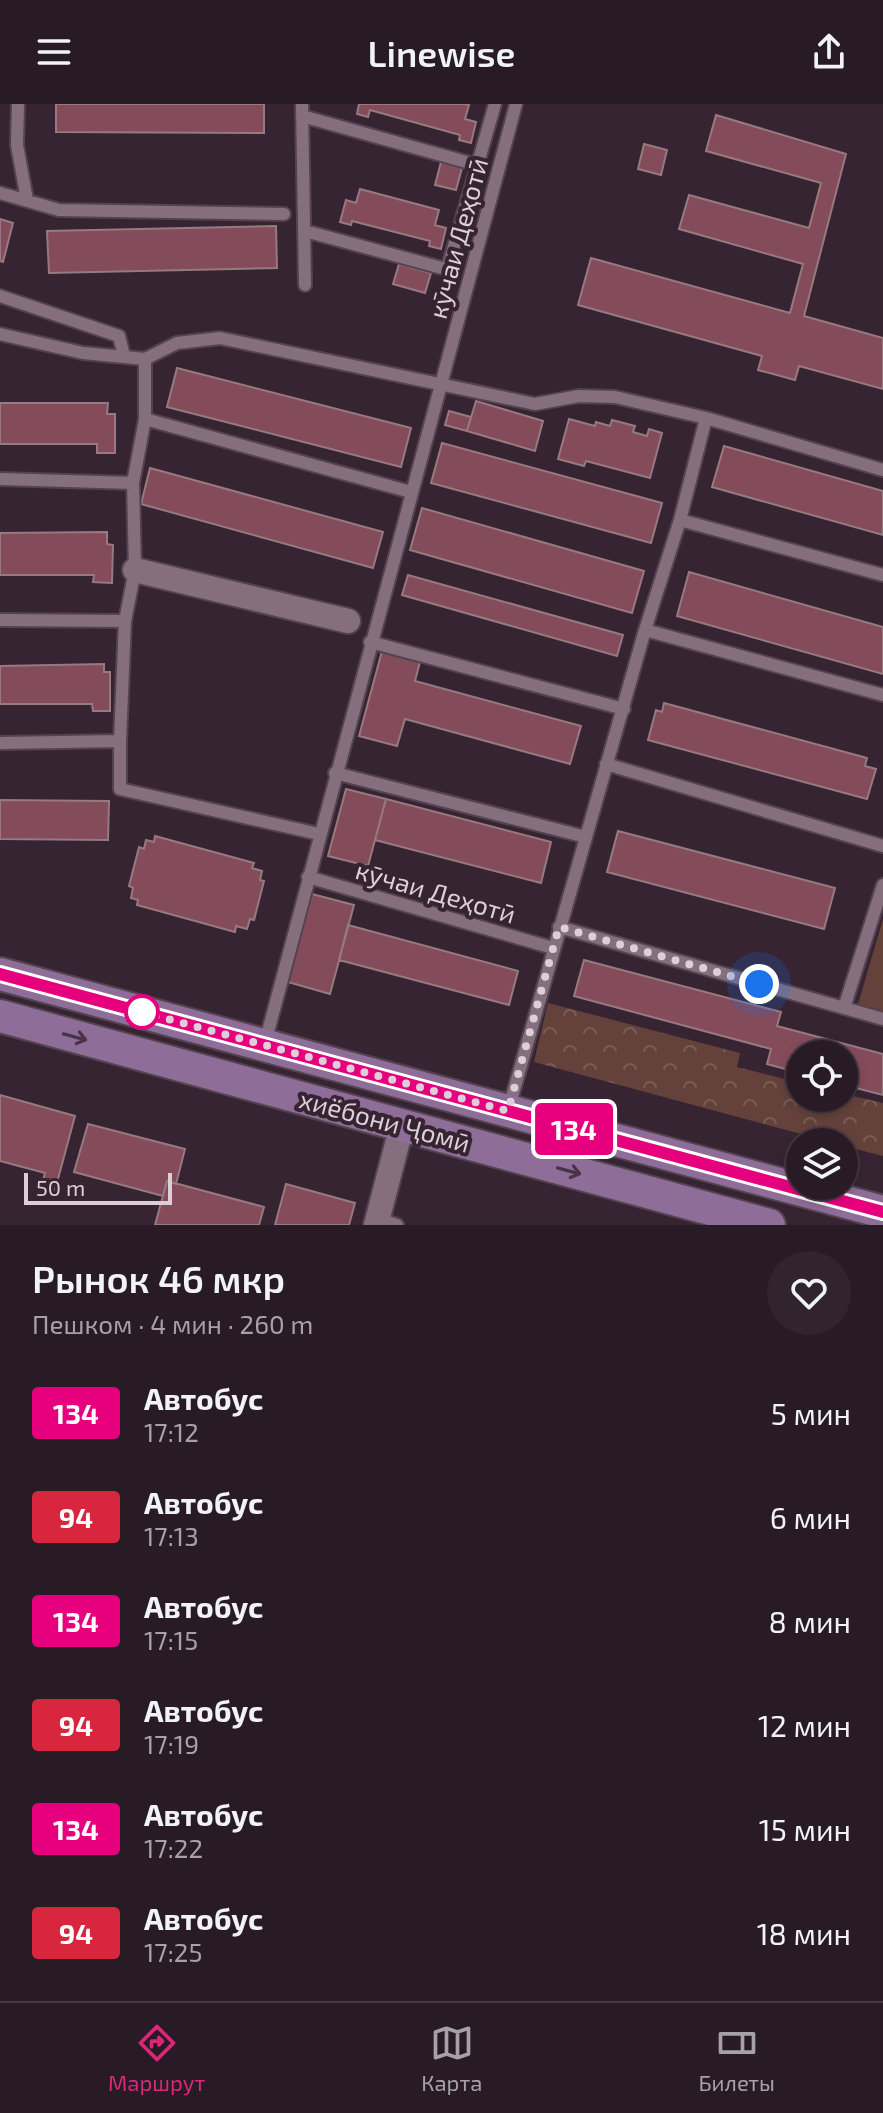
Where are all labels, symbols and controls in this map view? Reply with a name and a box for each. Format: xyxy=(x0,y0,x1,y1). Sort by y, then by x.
icon: menu xyxy=(32,30,76,74)
icon: share xyxy=(807,30,851,74)
text: Linewise xyxy=(368,31,515,74)
street label: кӯчаи Деҳотӣ xyxy=(421,154,494,322)
street label: кӯчаи Деҳотӣ xyxy=(352,853,520,930)
your location xyxy=(739,964,779,1004)
unlabelled marker xyxy=(125,995,159,1029)
one-way arrow xyxy=(62,1030,88,1045)
map controls xyxy=(786,1040,858,1200)
button: locate xyxy=(786,1040,858,1112)
street label: хиёбони Ҷомӣ xyxy=(296,1082,474,1158)
line badge: 134 xyxy=(528,1103,620,1155)
text: 134 xyxy=(551,1112,597,1146)
button: layers xyxy=(786,1128,858,1200)
one-way arrow xyxy=(556,1164,582,1179)
scale bar xyxy=(24,1169,172,1205)
text: 50 m xyxy=(36,1174,85,1200)
button: heart xyxy=(767,1251,851,1335)
text: Рынок 46 мкр xyxy=(32,1255,285,1301)
text: Пешком · 4 мин · 260 m xyxy=(32,1308,313,1339)
text: Автобус xyxy=(144,1380,263,1416)
text: 5 мин xyxy=(771,1395,851,1431)
text: 134 xyxy=(53,1396,99,1430)
text: 17:12 xyxy=(144,1416,199,1447)
text: Автобус xyxy=(144,1484,263,1520)
text: 6 мин xyxy=(770,1499,851,1535)
text: 94 xyxy=(59,1500,93,1534)
text: 17:13 xyxy=(144,1520,199,1551)
text: Автобус xyxy=(144,1588,263,1624)
text: 8 мин xyxy=(769,1603,851,1639)
text: 134 xyxy=(53,1604,99,1638)
text: 17:15 xyxy=(144,1624,198,1655)
text: Автобус xyxy=(144,1692,263,1728)
text: 12 мин xyxy=(758,1707,851,1743)
text: 94 xyxy=(59,1708,93,1742)
text: 17:19 xyxy=(144,1728,199,1759)
text: Автобус xyxy=(144,1796,263,1832)
text: 15 мин xyxy=(759,1811,851,1847)
text: 134 xyxy=(53,1812,99,1846)
text: 17:22 xyxy=(144,1832,203,1863)
text: Автобус xyxy=(144,1900,263,1936)
text: 18 мин xyxy=(757,1915,851,1951)
text: 94 xyxy=(59,1916,93,1950)
text: 17:25 xyxy=(144,1936,202,1967)
tab: Маршрут xyxy=(108,2021,205,2095)
tab: Карта xyxy=(421,2021,482,2095)
tab: Билеты xyxy=(698,2021,775,2095)

